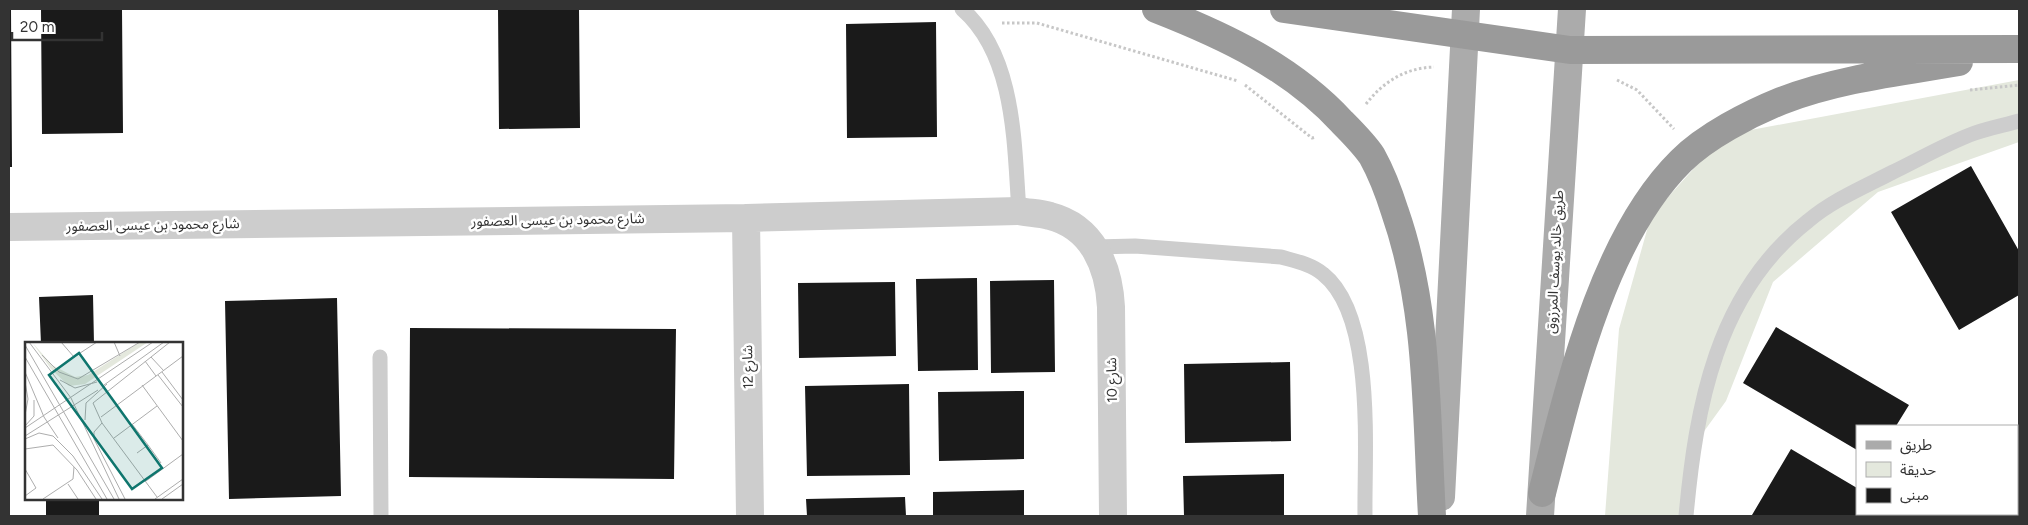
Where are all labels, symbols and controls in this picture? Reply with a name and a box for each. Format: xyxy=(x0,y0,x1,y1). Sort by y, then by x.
scale bar xyxy=(12,10,102,42)
text: 20 m xyxy=(20,18,54,36)
street label: طريق خالد يوسف المرزوق xyxy=(1543,190,1568,334)
street label: شارع محمود بن عيسى العصفور xyxy=(470,210,645,232)
street label: شارع محمود بن عيسى العصفور xyxy=(65,215,240,237)
inset map xyxy=(25,342,182,500)
street label: شارع 12 xyxy=(739,345,759,389)
street label: شارع 10 xyxy=(1103,357,1123,403)
legend xyxy=(1856,425,2018,515)
text: طريق xyxy=(1900,436,1932,455)
text: حديقة xyxy=(1900,461,1936,479)
text: مبنى xyxy=(1900,486,1929,504)

